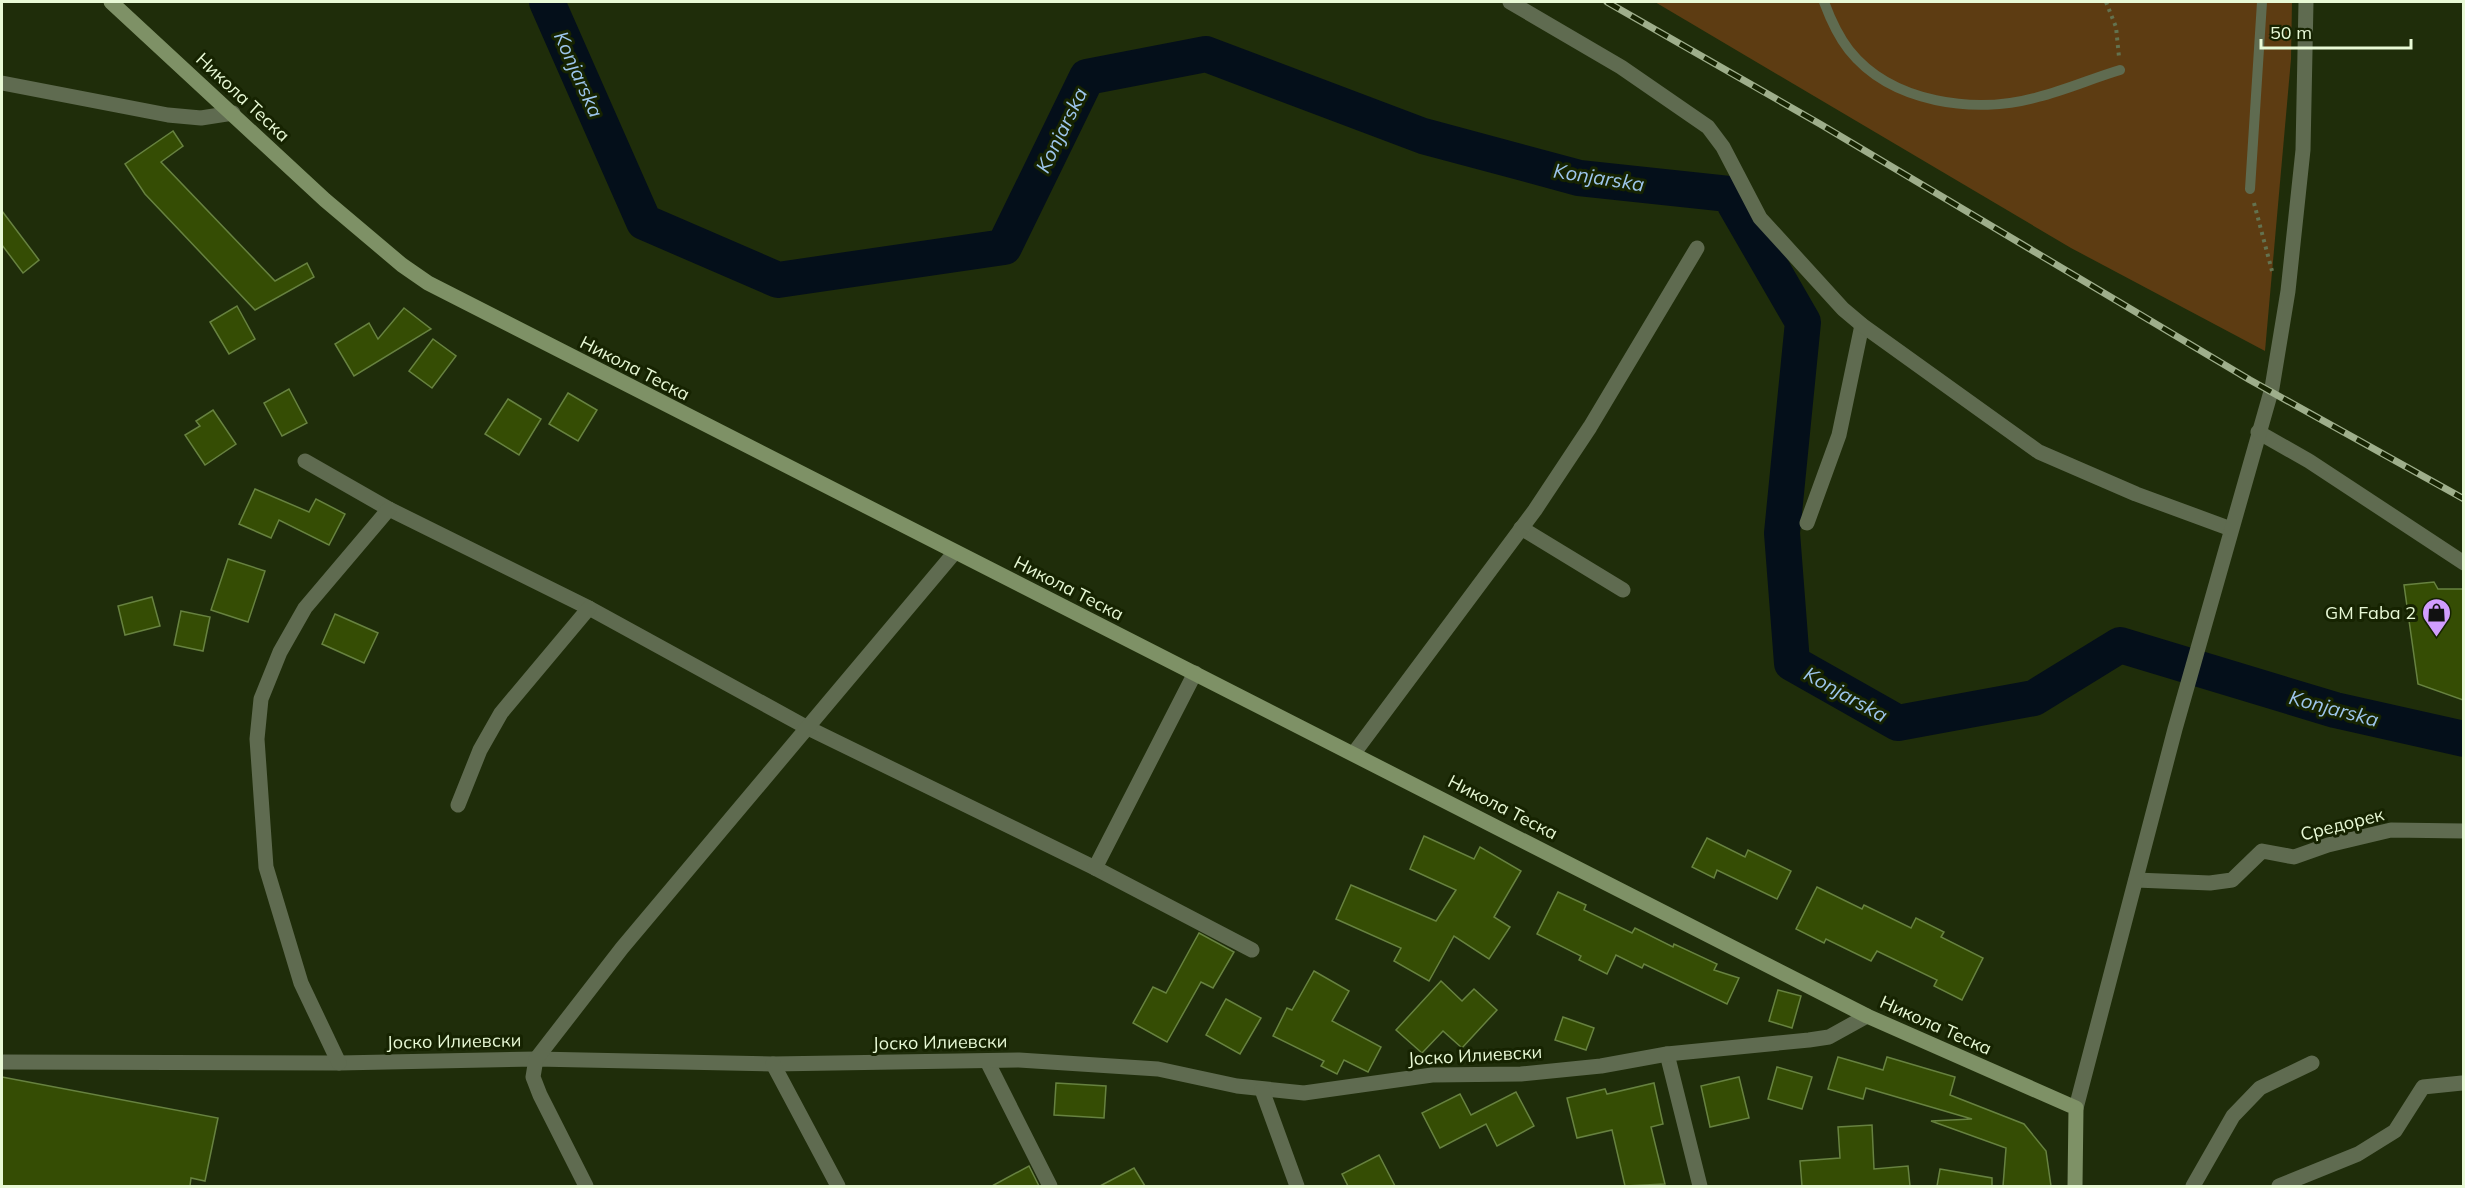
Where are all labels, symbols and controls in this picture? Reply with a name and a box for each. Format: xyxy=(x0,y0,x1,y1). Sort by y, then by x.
scale bar xyxy=(2261,12,2411,50)
text: 50 m xyxy=(2270,21,2312,44)
water label: Konjarska xyxy=(549,27,609,121)
street label: Никола Теска xyxy=(191,48,295,146)
water label: Konjarska xyxy=(1030,83,1092,177)
water label: Konjarska xyxy=(1552,157,1646,197)
street label: Никола Теска xyxy=(576,331,694,405)
street label: Никола Теска xyxy=(1010,551,1128,625)
shop icon: GM Faba 2 xyxy=(2421,596,2453,638)
place label: GM Faba 2 xyxy=(2325,601,2416,624)
water label: Konjarska xyxy=(1800,661,1892,727)
water label: Konjarska xyxy=(2287,684,2381,732)
street label: Никола Теска xyxy=(1444,770,1562,844)
street label: Средорек xyxy=(2298,802,2386,845)
street label: Никола Теска xyxy=(1877,990,1995,1060)
street label: Јоско Илиевски xyxy=(387,1028,521,1054)
street label: Јоско Илиевски xyxy=(873,1029,1007,1055)
street label: Јоско Илиевски xyxy=(1407,1040,1543,1070)

